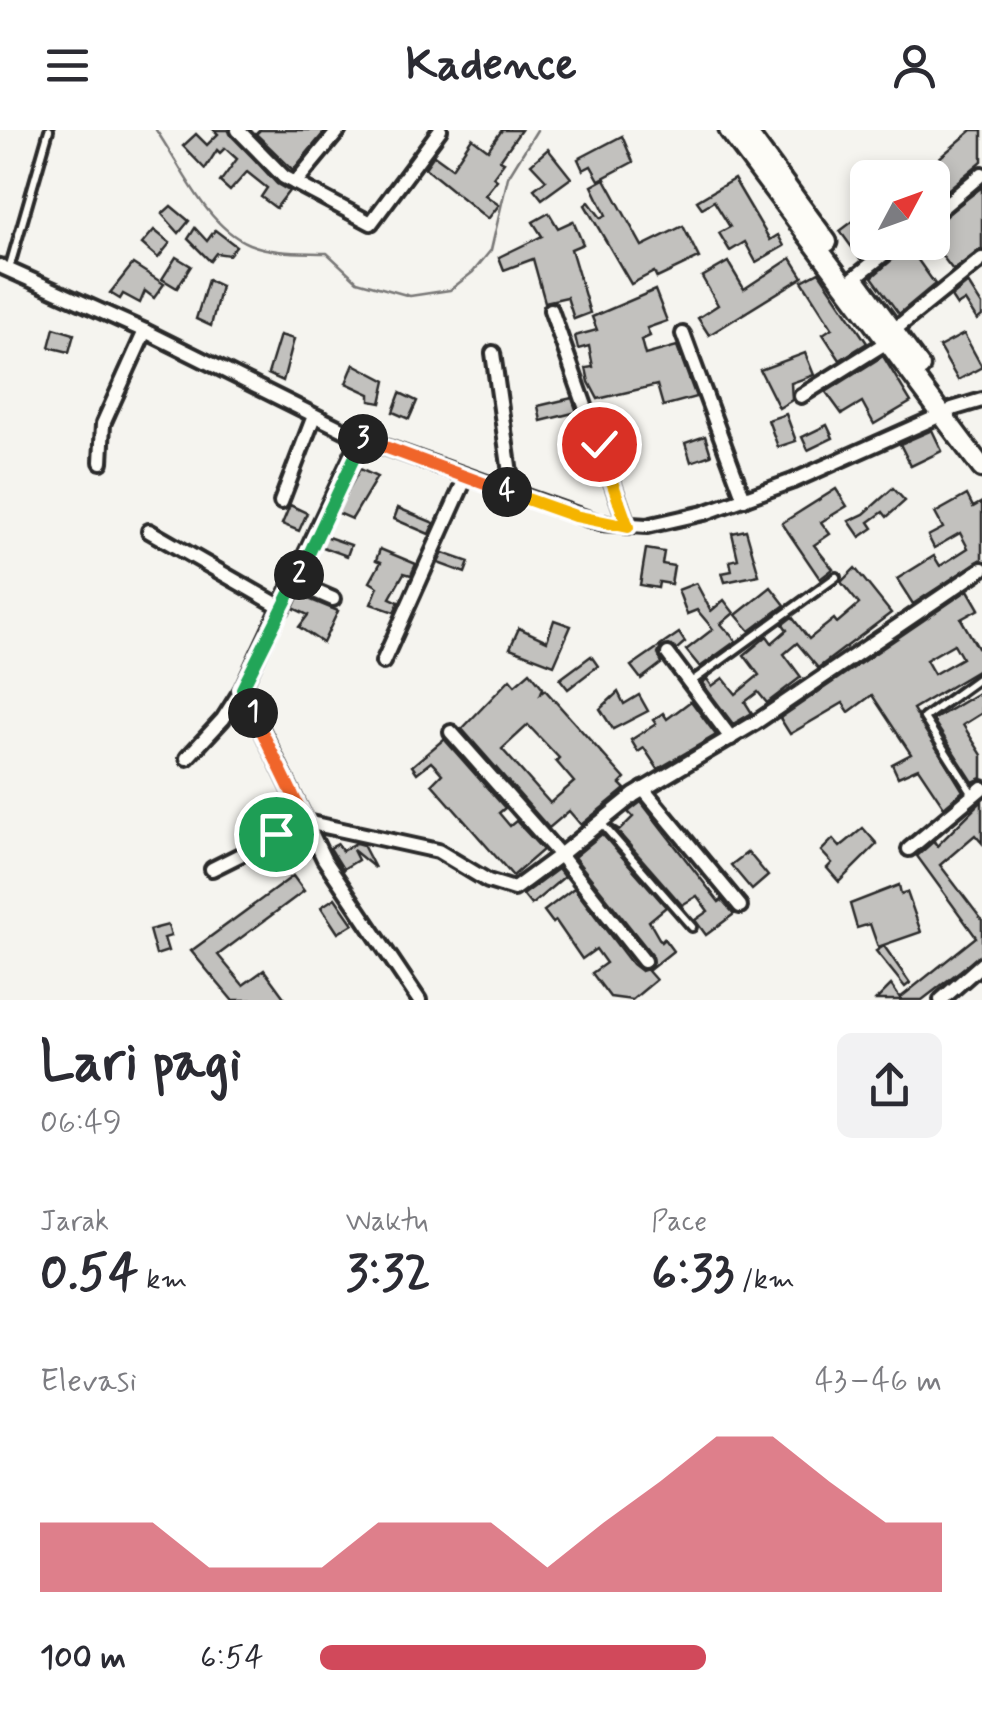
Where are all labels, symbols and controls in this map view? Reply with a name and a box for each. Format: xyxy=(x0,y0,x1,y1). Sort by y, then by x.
text: Kadence xyxy=(405,36,577,95)
icon: menu xyxy=(40,38,95,93)
icon: person xyxy=(887,38,942,93)
north arrow xyxy=(850,160,950,260)
map controls xyxy=(850,160,950,260)
pin xyxy=(557,402,642,487)
pin: 3 xyxy=(338,414,388,464)
icon: check xyxy=(572,417,627,472)
text: 3 xyxy=(357,420,369,457)
pin: 4 xyxy=(482,467,532,517)
text: 4 xyxy=(499,473,515,510)
pin: 2 xyxy=(274,550,324,600)
text: 2 xyxy=(292,556,306,593)
pin: 1 xyxy=(228,688,278,738)
text: 1 xyxy=(247,694,259,731)
pin xyxy=(234,792,319,877)
icon: arrive xyxy=(249,807,304,862)
text: Lari pagi xyxy=(40,1028,241,1100)
button: share xyxy=(837,1033,942,1138)
text: 06:49 xyxy=(40,1102,122,1144)
text: Jarak xyxy=(40,1204,109,1241)
text: Waktu xyxy=(346,1204,428,1241)
text: Pace xyxy=(651,1204,707,1241)
text: 0.54 xyxy=(40,1241,139,1307)
text: 3:32 xyxy=(346,1241,431,1307)
text: 6:33 xyxy=(651,1241,734,1307)
text: km xyxy=(139,1262,187,1299)
text: /km xyxy=(734,1262,795,1299)
text: Elevasi xyxy=(40,1360,137,1402)
text: 43–46 m xyxy=(815,1360,942,1402)
text: 100 m xyxy=(40,1637,126,1679)
text: 6:54 xyxy=(200,1637,264,1679)

